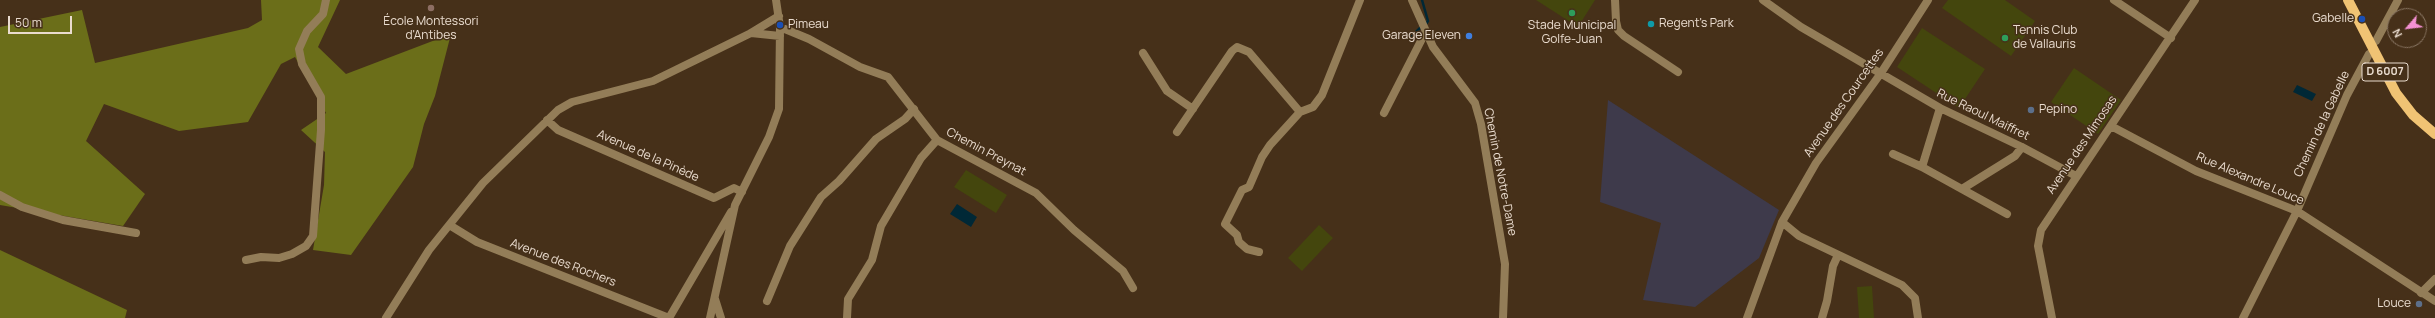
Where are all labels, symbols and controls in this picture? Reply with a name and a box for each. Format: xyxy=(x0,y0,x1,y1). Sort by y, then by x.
marker: École Montessori d'Antibes xyxy=(426,3,436,13)
scale bar xyxy=(10,8,74,34)
marker: Stade Municipal Golfe-Juan xyxy=(1567,8,1577,18)
north arrow xyxy=(2387,8,2427,48)
place label: Gabelle xyxy=(2312,12,2354,26)
text: 50 m xyxy=(15,14,42,31)
marker: Gabelle xyxy=(2357,14,2367,24)
place label: École Montessori d'Antibes xyxy=(383,15,479,43)
place label: Regent's Park xyxy=(1659,17,1734,31)
place label: Pimeau xyxy=(788,18,829,32)
place label: Stade Municipal Golfe-Juan xyxy=(1528,19,1616,47)
marker: Regent's Park xyxy=(1646,19,1656,29)
marker: Pimeau xyxy=(775,20,785,30)
place label: Tennis Club de Vallauris xyxy=(2013,24,2077,52)
text: N xyxy=(2388,26,2405,40)
place label: Garage Eleven xyxy=(1382,29,1461,43)
marker: Garage Eleven xyxy=(1464,31,1474,41)
marker: Tennis Club de Vallauris xyxy=(2000,33,2010,43)
street label: Avenue des Courcettes xyxy=(1801,46,1887,160)
road number: D 6007 xyxy=(2362,63,2408,81)
street label: Chemin de la Gabelle xyxy=(2291,69,2353,179)
street label: Rue Raoul Maiffret xyxy=(1934,86,2032,144)
street label: Avenue des Mimosas xyxy=(2044,93,2120,197)
place label: Pepino xyxy=(2039,103,2077,117)
marker: Pepino xyxy=(2026,105,2036,115)
street label: Chemin de Notre-Dame xyxy=(1481,107,1519,237)
street label: Chemin Preynat xyxy=(944,125,1028,179)
street label: Avenue de la Pinède xyxy=(595,127,701,185)
street label: Rue Alexandre Louce xyxy=(2194,150,2306,208)
street label: Avenue des Rochers xyxy=(508,236,618,290)
place label: Louce xyxy=(2377,297,2411,311)
marker: Louce xyxy=(2414,299,2424,309)

